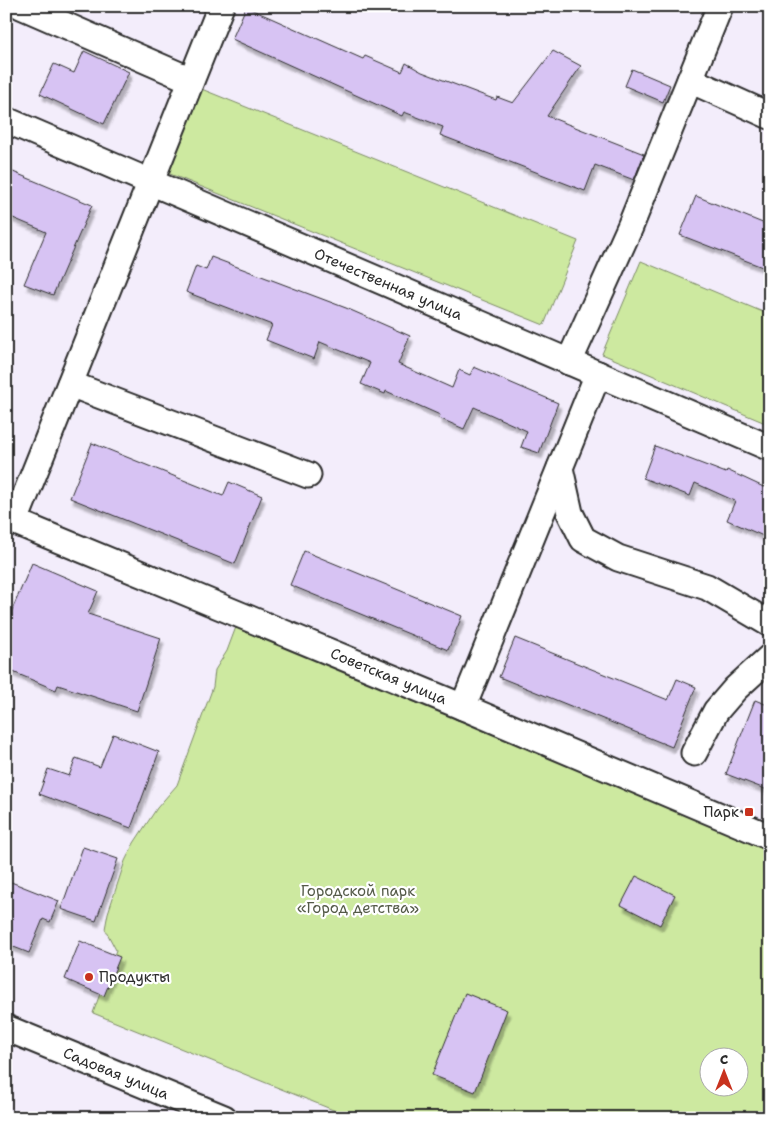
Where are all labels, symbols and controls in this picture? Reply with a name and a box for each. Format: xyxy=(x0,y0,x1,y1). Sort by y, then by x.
street label: Отечественная улица xyxy=(311,244,466,325)
street label: Советская улица xyxy=(327,643,450,709)
place label: Парк xyxy=(703,802,739,822)
marker: Парк xyxy=(743,806,755,818)
park label: Городской парк «Город детства» xyxy=(297,881,419,918)
place label: Продукты xyxy=(99,967,170,987)
marker: Продукты xyxy=(83,971,95,983)
street label: Садовая улица xyxy=(60,1043,173,1104)
north arrow xyxy=(698,1046,748,1096)
text: С xyxy=(720,1050,728,1068)

